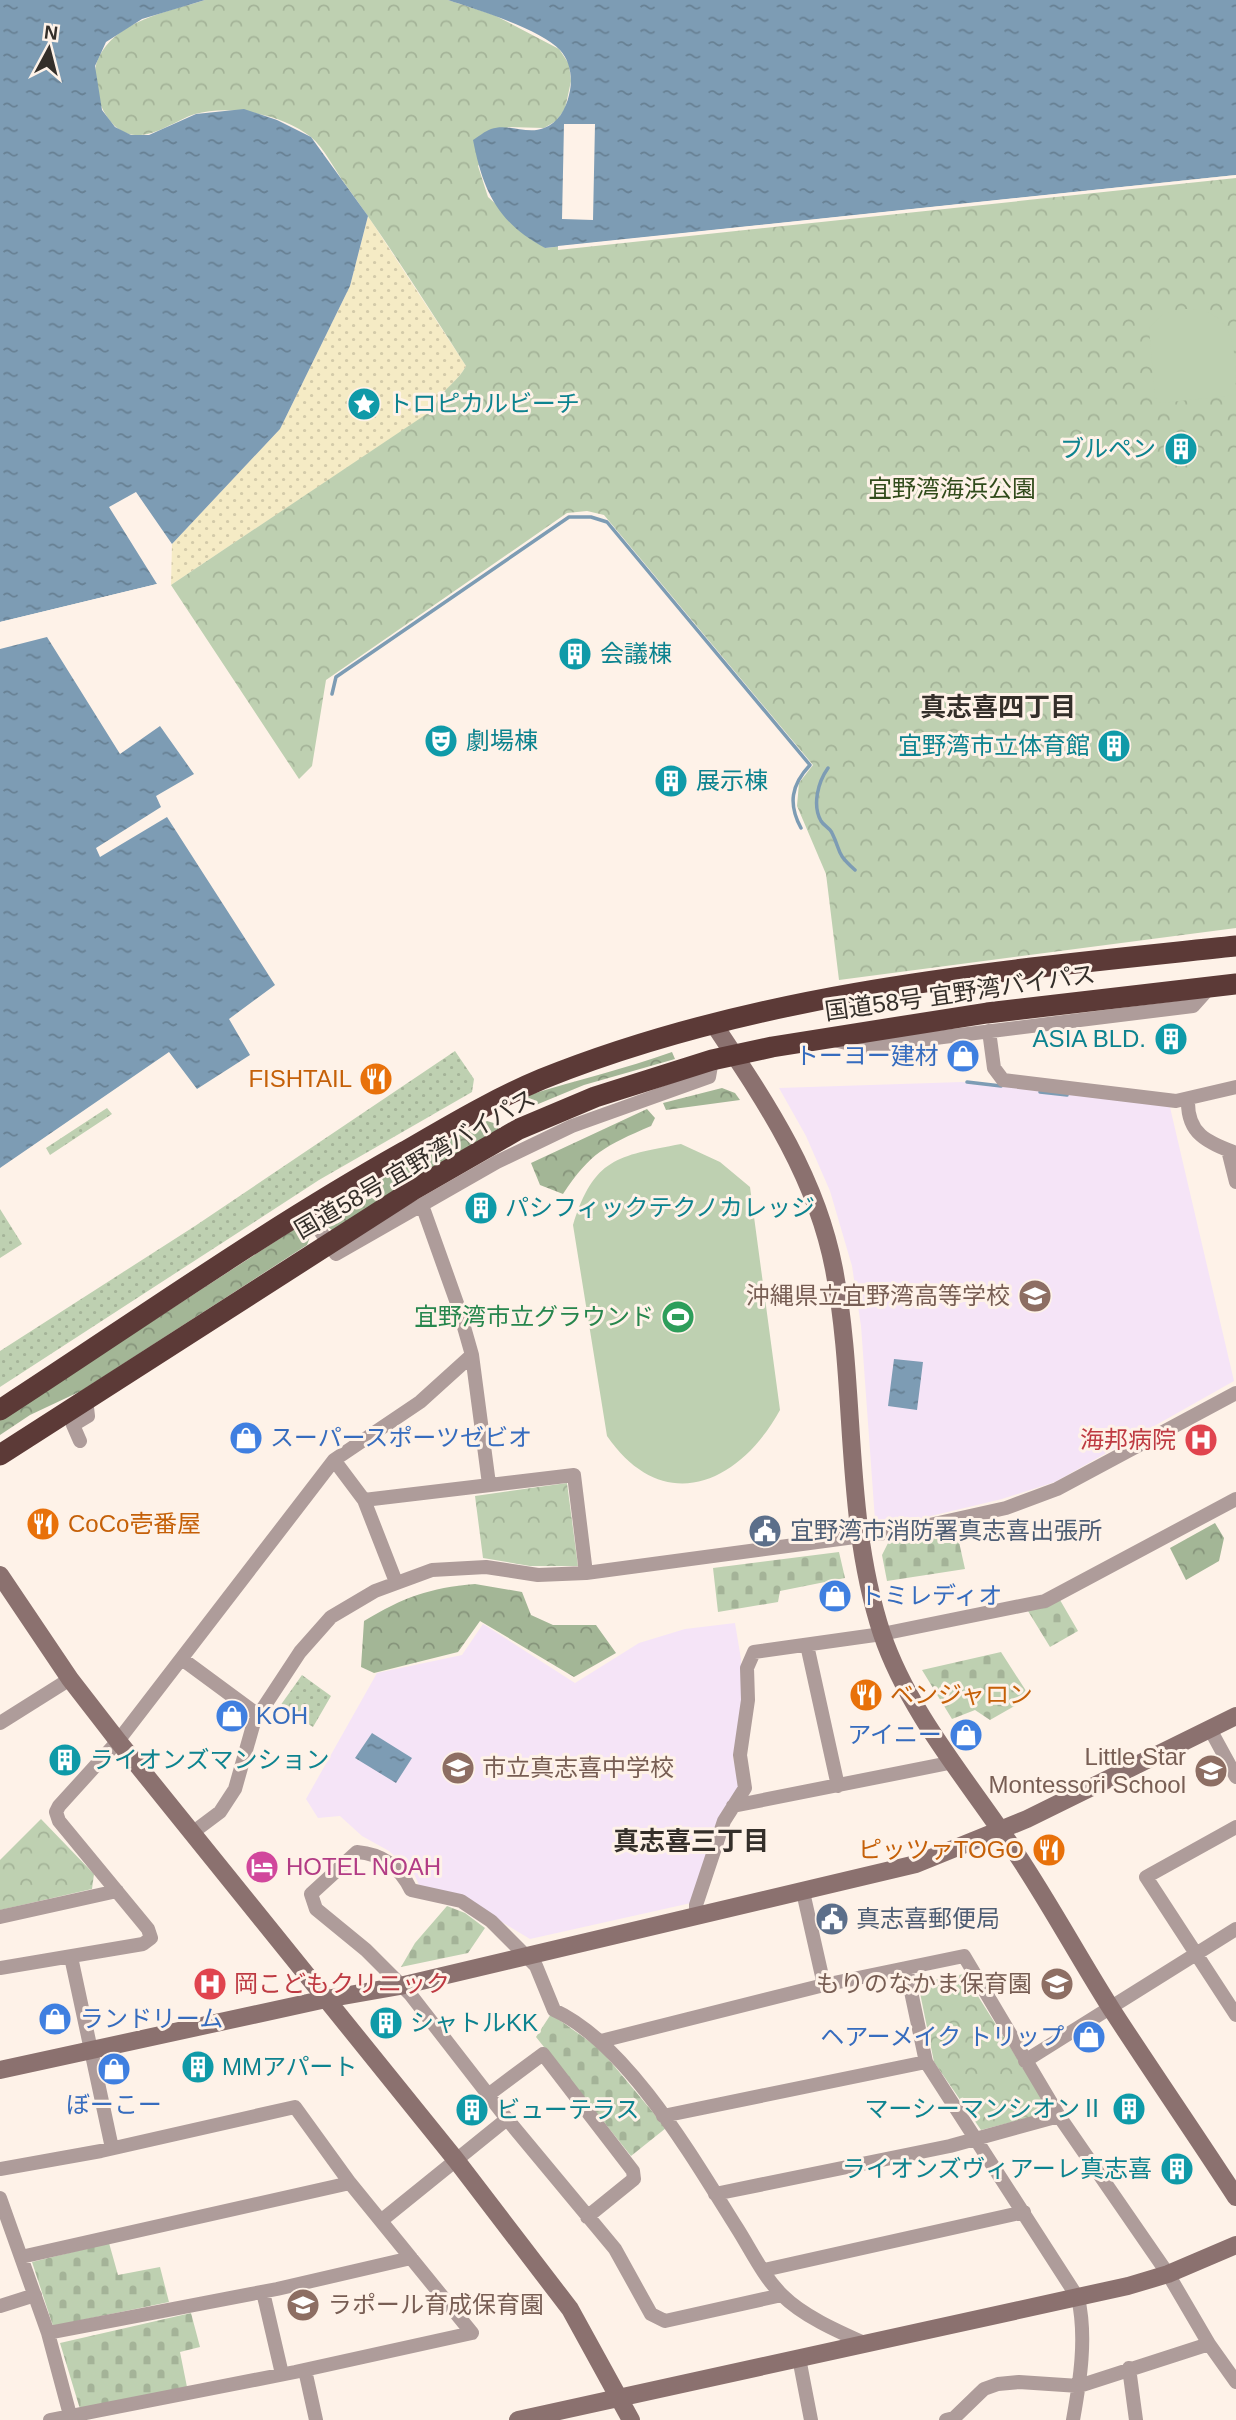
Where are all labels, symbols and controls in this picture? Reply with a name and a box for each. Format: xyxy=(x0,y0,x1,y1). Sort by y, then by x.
north arrow xyxy=(14,14,84,84)
text: N xyxy=(43,21,59,44)
place icon: トロピカルビーチ xyxy=(345,385,383,423)
place label: トロピカルビーチ xyxy=(388,390,580,417)
building icon: ブルペン xyxy=(1162,430,1200,468)
place label: ブルペン xyxy=(1060,435,1156,462)
park label: 宜野湾海浜公園 xyxy=(868,475,1036,502)
building icon: 会議棟 xyxy=(556,635,594,673)
place label: 会議棟 xyxy=(600,640,672,667)
district label: 真志喜四丁目 xyxy=(920,692,1076,722)
theatre icon: 劇場棟 xyxy=(422,722,460,760)
place label: 劇場棟 xyxy=(466,727,538,754)
building icon: 宜野湾市立体育館 xyxy=(1095,727,1133,765)
place label: 宜野湾市立体育館 xyxy=(898,732,1090,759)
building icon: 展示棟 xyxy=(652,762,690,800)
place label: 展示棟 xyxy=(696,767,768,794)
street label: 国道58号 宜野湾バイパス xyxy=(823,960,1097,1025)
building icon: ASIA BLD. xyxy=(1152,1020,1190,1058)
place label: ASIA BLD. xyxy=(1033,1025,1146,1052)
shop icon: トーヨー建材 xyxy=(944,1037,982,1075)
place label: トーヨー建材 xyxy=(795,1042,939,1069)
restaurant icon: FISHTAIL xyxy=(357,1060,395,1098)
place label: FISHTAIL xyxy=(248,1065,352,1092)
street label: 国道58号 宜野湾バイパス xyxy=(290,1084,540,1243)
building icon: パシフィックテクノカレッジ xyxy=(462,1189,500,1227)
place label: パシフィックテクノカレッジ xyxy=(505,1194,815,1221)
school or university icon: 沖縄県立宜野湾高等学校 xyxy=(1016,1277,1054,1315)
place label: 沖縄県立宜野湾高等学校 xyxy=(746,1282,1010,1309)
sports icon: 宜野湾市立グラウンド xyxy=(659,1298,697,1336)
place label: 宜野湾市立グラウンド xyxy=(414,1303,654,1330)
shop icon: スーパースポーツゼビオ xyxy=(227,1419,265,1457)
hospital icon: 海邦病院 xyxy=(1182,1421,1220,1459)
place label: スーパースポーツゼビオ xyxy=(270,1424,532,1451)
place label: 海邦病院 xyxy=(1080,1426,1176,1453)
restaurant icon: CoCo壱番屋 xyxy=(24,1505,62,1543)
place label: CoCo壱番屋 xyxy=(68,1510,201,1537)
public building icon: 宜野湾市消防署真志喜出張所 xyxy=(746,1512,784,1550)
place label: 宜野湾市消防署真志喜出張所 xyxy=(790,1517,1102,1544)
shop icon: トミレディオ xyxy=(816,1577,854,1615)
place label: トミレディオ xyxy=(860,1582,1002,1609)
restaurant icon: ベンジャロン xyxy=(847,1676,885,1714)
place label: ベンジャロン xyxy=(890,1681,1033,1708)
shop icon: KOH xyxy=(213,1697,251,1735)
place label: KOH xyxy=(256,1702,308,1729)
shop icon: アイニー xyxy=(947,1716,985,1754)
place label: アイニー xyxy=(847,1721,942,1748)
building icon: ライオンズマンション xyxy=(46,1741,84,1779)
place label: Little Star Montessori School xyxy=(989,1743,1186,1798)
place label: ライオンズマンション xyxy=(90,1746,330,1773)
school or university icon: 市立真志喜中学校 xyxy=(439,1749,477,1787)
school or university icon: Little Star Montessori School xyxy=(1192,1752,1230,1790)
place label: 市立真志喜中学校 xyxy=(482,1754,674,1781)
district label: 真志喜三丁目 xyxy=(613,1826,769,1856)
restaurant icon: ピッツァTOGO xyxy=(1030,1831,1068,1869)
place label: ピッツァTOGO xyxy=(858,1836,1024,1863)
hotel icon: HOTEL NOAH xyxy=(243,1848,281,1886)
place label: HOTEL NOAH xyxy=(286,1853,441,1880)
public building icon: 真志喜郵便局 xyxy=(813,1900,851,1938)
place label: 真志喜郵便局 xyxy=(856,1905,1000,1932)
hospital icon: 岡こどもクリニック xyxy=(191,1965,229,2003)
school or university icon: もりのなかま保育園 xyxy=(1038,1965,1076,2003)
place label: 岡こどもクリニック xyxy=(234,1970,450,1997)
place label: もりのなかま保育園 xyxy=(816,1970,1032,1997)
shop icon: ランドリーム xyxy=(36,2000,74,2038)
building icon: シャトルKK xyxy=(367,2004,405,2042)
place label: ランドリーム xyxy=(80,2005,223,2032)
place label: シャトルKK xyxy=(410,2009,538,2036)
shop icon: ヘアーメイク トリップ xyxy=(1070,2018,1108,2056)
place label: ヘアーメイク トリップ xyxy=(820,2023,1064,2050)
building icon: MMアパート xyxy=(179,2048,217,2086)
shop icon: ぼーこー xyxy=(95,2050,133,2088)
place label: MMアパート xyxy=(222,2053,358,2080)
building icon: マーシーマンシオンⅡ xyxy=(1110,2090,1148,2128)
place label: ぼーこー xyxy=(66,2091,162,2118)
building icon: ビューテラス xyxy=(453,2091,491,2129)
place label: マーシーマンシオンⅡ xyxy=(864,2095,1104,2122)
place label: ビューテラス xyxy=(496,2096,640,2123)
building icon: ライオンズヴィアーレ真志喜 xyxy=(1158,2150,1196,2188)
place label: ライオンズヴィアーレ真志喜 xyxy=(842,2155,1152,2182)
school or university icon: ラポール育成保育園 xyxy=(284,2286,322,2324)
place label: ラポール育成保育園 xyxy=(328,2291,544,2318)

